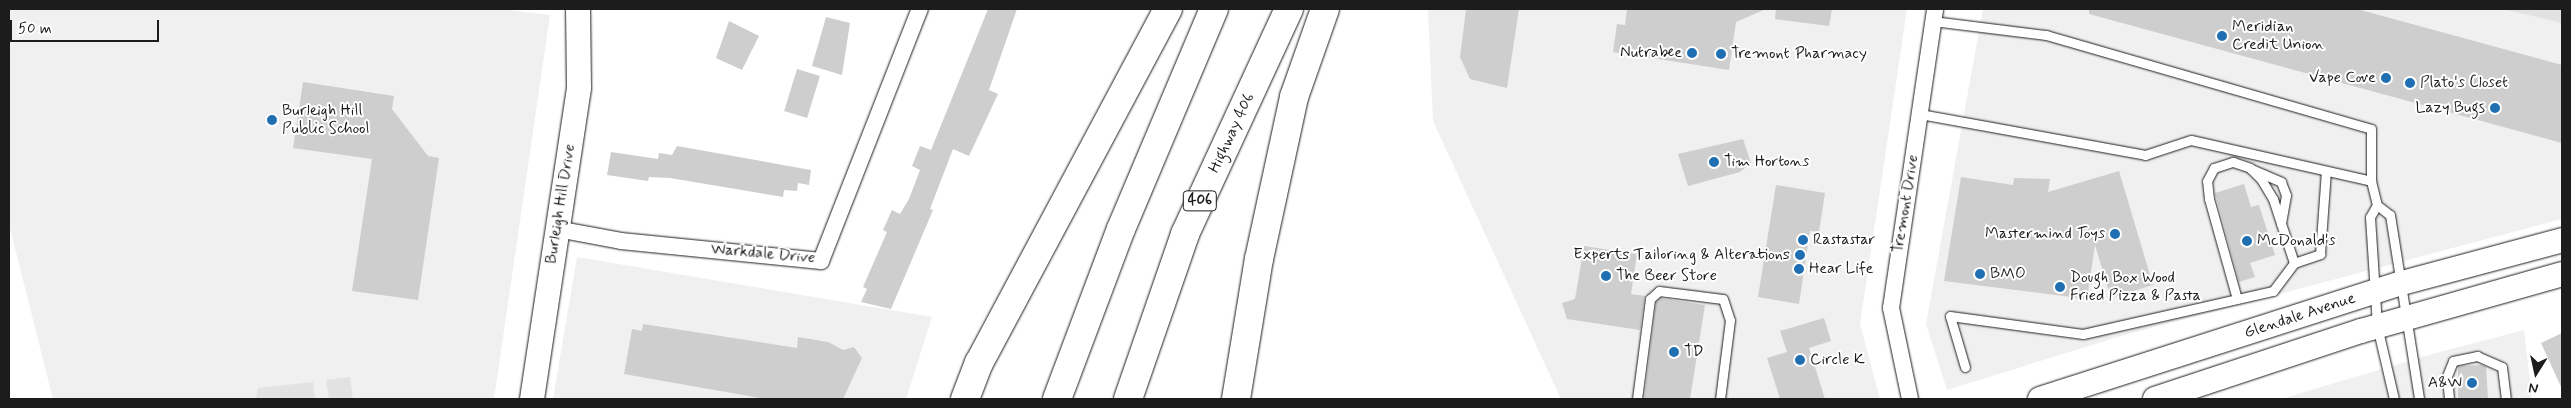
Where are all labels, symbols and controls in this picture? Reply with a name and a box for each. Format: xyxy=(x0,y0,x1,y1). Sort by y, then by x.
scale bar xyxy=(12,10,161,42)
place label: Meridian Credit Union xyxy=(2232,17,2320,55)
text: 50 m xyxy=(18,19,52,39)
marker: Meridian Credit Union xyxy=(2216,30,2228,42)
place label: Nutrabee xyxy=(1620,43,1682,63)
place label: Tremont Pharmacy xyxy=(1731,44,1862,64)
marker: Nutrabee xyxy=(1686,47,1698,59)
marker: Tremont Pharmacy xyxy=(1715,48,1727,60)
place label: Vape Cove xyxy=(2308,68,2376,88)
marker: Vape Cove xyxy=(2380,72,2392,84)
place label: Plato's Closet xyxy=(2420,73,2514,93)
marker: Plato's Closet xyxy=(2404,77,2416,89)
street label: Highway 406 xyxy=(1205,90,1259,176)
place label: Lazy Bugs xyxy=(2415,98,2485,118)
place label: Burleigh Hill Public School xyxy=(282,101,370,139)
marker: Lazy Bugs xyxy=(2489,102,2501,114)
marker: Burleigh Hill Public School xyxy=(266,114,278,126)
street label: Burleigh Hill Drive xyxy=(542,144,580,264)
place label: Tim Hortons xyxy=(1724,152,1807,172)
street label: Tremont Drive xyxy=(1889,154,1923,254)
marker: Tim Hortons xyxy=(1708,156,1720,168)
road number: 406 xyxy=(1182,188,1218,214)
place label: Mastermind Toys xyxy=(1985,224,2105,244)
marker: Mastermind Toys xyxy=(2109,228,2121,240)
place label: Rastastar xyxy=(1813,230,1875,250)
place label: McDonald's xyxy=(2257,231,2336,251)
marker: Rastastar xyxy=(1797,234,1809,246)
marker: McDonald's xyxy=(2241,235,2253,247)
street label: Warkdale Drive xyxy=(711,240,815,268)
place label: Experts Tailoring & Alterations xyxy=(1580,245,1790,265)
marker: Experts Tailoring & Alterations xyxy=(1794,249,1806,261)
place label: Hear Life xyxy=(1809,259,1873,279)
marker: Hear Life xyxy=(1793,263,1805,275)
place label: BMO xyxy=(1990,264,2026,284)
place label: The Beer Store xyxy=(1616,266,1717,286)
marker: BMO xyxy=(1974,268,1986,280)
place label: Dough Box Wood Fried Pizza & Pasta xyxy=(2070,268,2200,306)
marker: The Beer Store xyxy=(1600,270,1612,282)
marker: Dough Box Wood Fried Pizza & Pasta xyxy=(2054,281,2066,293)
street label: Glendale Avenue xyxy=(2242,289,2358,343)
place label: TD xyxy=(1684,342,1704,362)
marker: TD xyxy=(1668,346,1680,358)
north arrow xyxy=(2511,348,2561,398)
place label: Circle K xyxy=(1810,350,1865,370)
marker: Circle K xyxy=(1794,354,1806,366)
place label: A&W xyxy=(2428,373,2462,393)
marker: A&W xyxy=(2466,377,2478,389)
text: N xyxy=(2527,378,2540,397)

